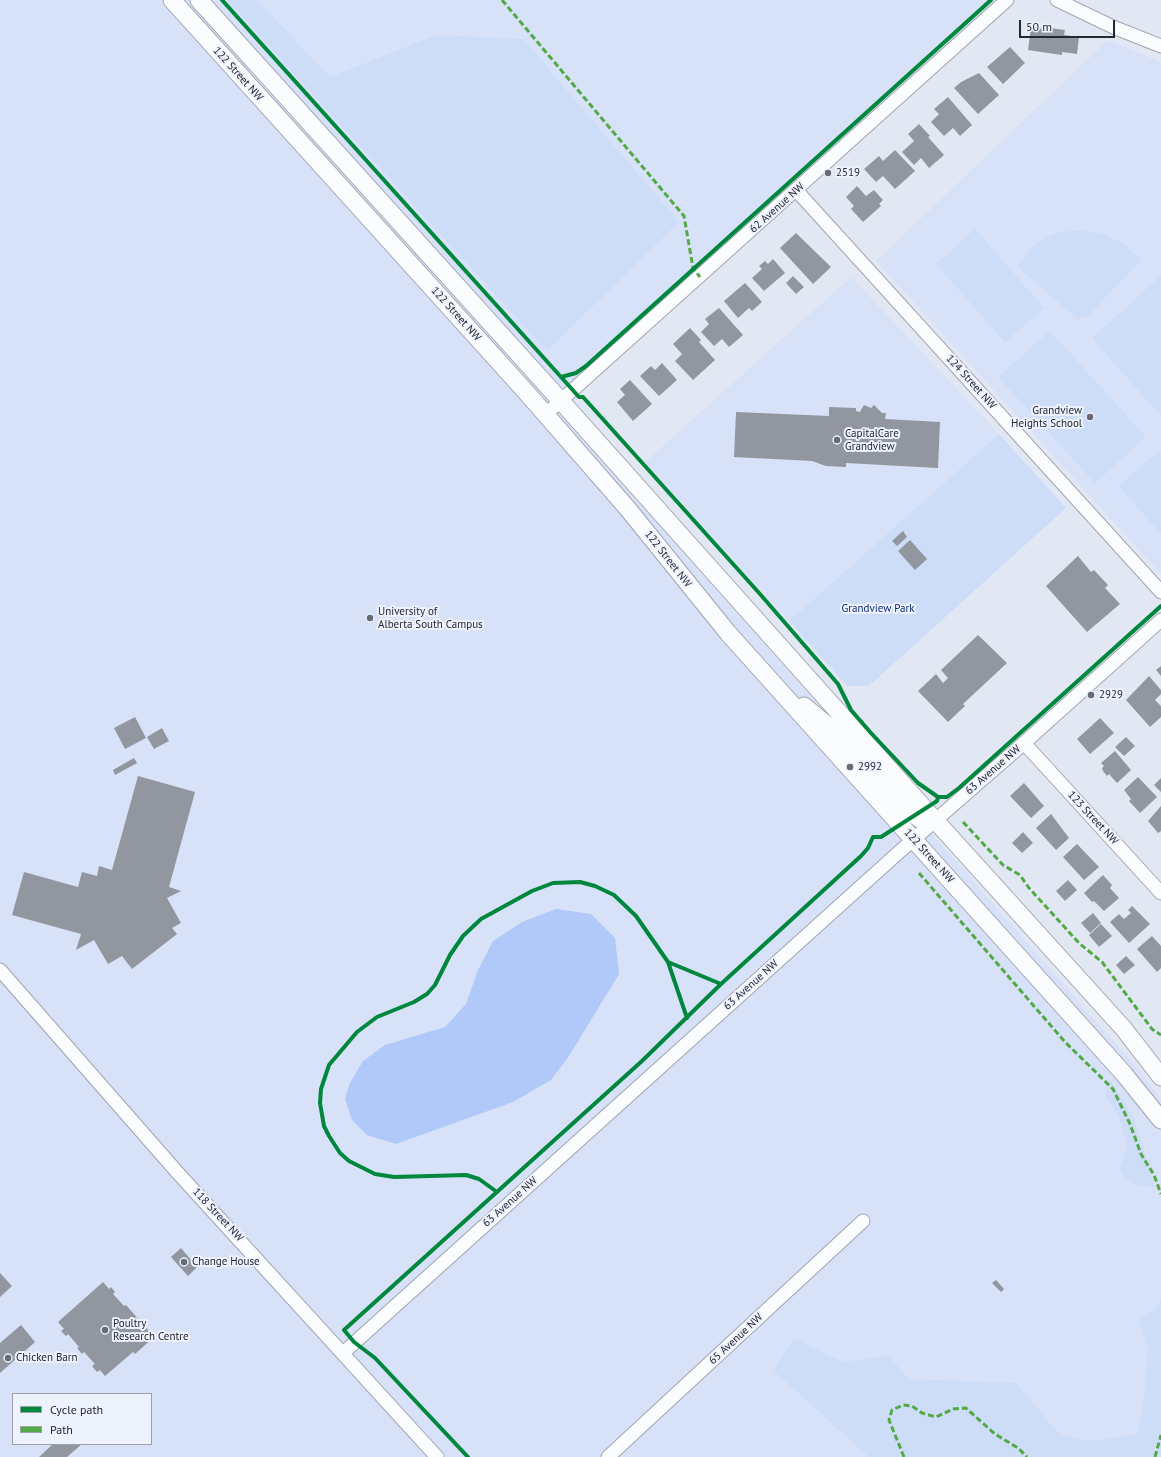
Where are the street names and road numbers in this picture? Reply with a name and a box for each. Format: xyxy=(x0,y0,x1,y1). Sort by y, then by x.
street label: 122 Street NW xyxy=(210,44,266,104)
street label: 62 Avenue NW xyxy=(747,180,807,236)
street label: 122 Street NW xyxy=(428,284,484,344)
street label: 124 Street NW xyxy=(943,352,999,412)
street label: 122 Street NW xyxy=(642,528,694,590)
street label: 63 Avenue NW xyxy=(963,742,1023,798)
street label: 123 Street NW xyxy=(1065,788,1121,848)
street label: 122 Street NW xyxy=(901,826,957,886)
street label: 63 Avenue NW xyxy=(721,957,781,1013)
street label: 63 Avenue NW xyxy=(480,1174,540,1230)
street label: 118 Street NW xyxy=(190,1185,246,1245)
street label: 65 Avenue NW xyxy=(706,1311,766,1367)

